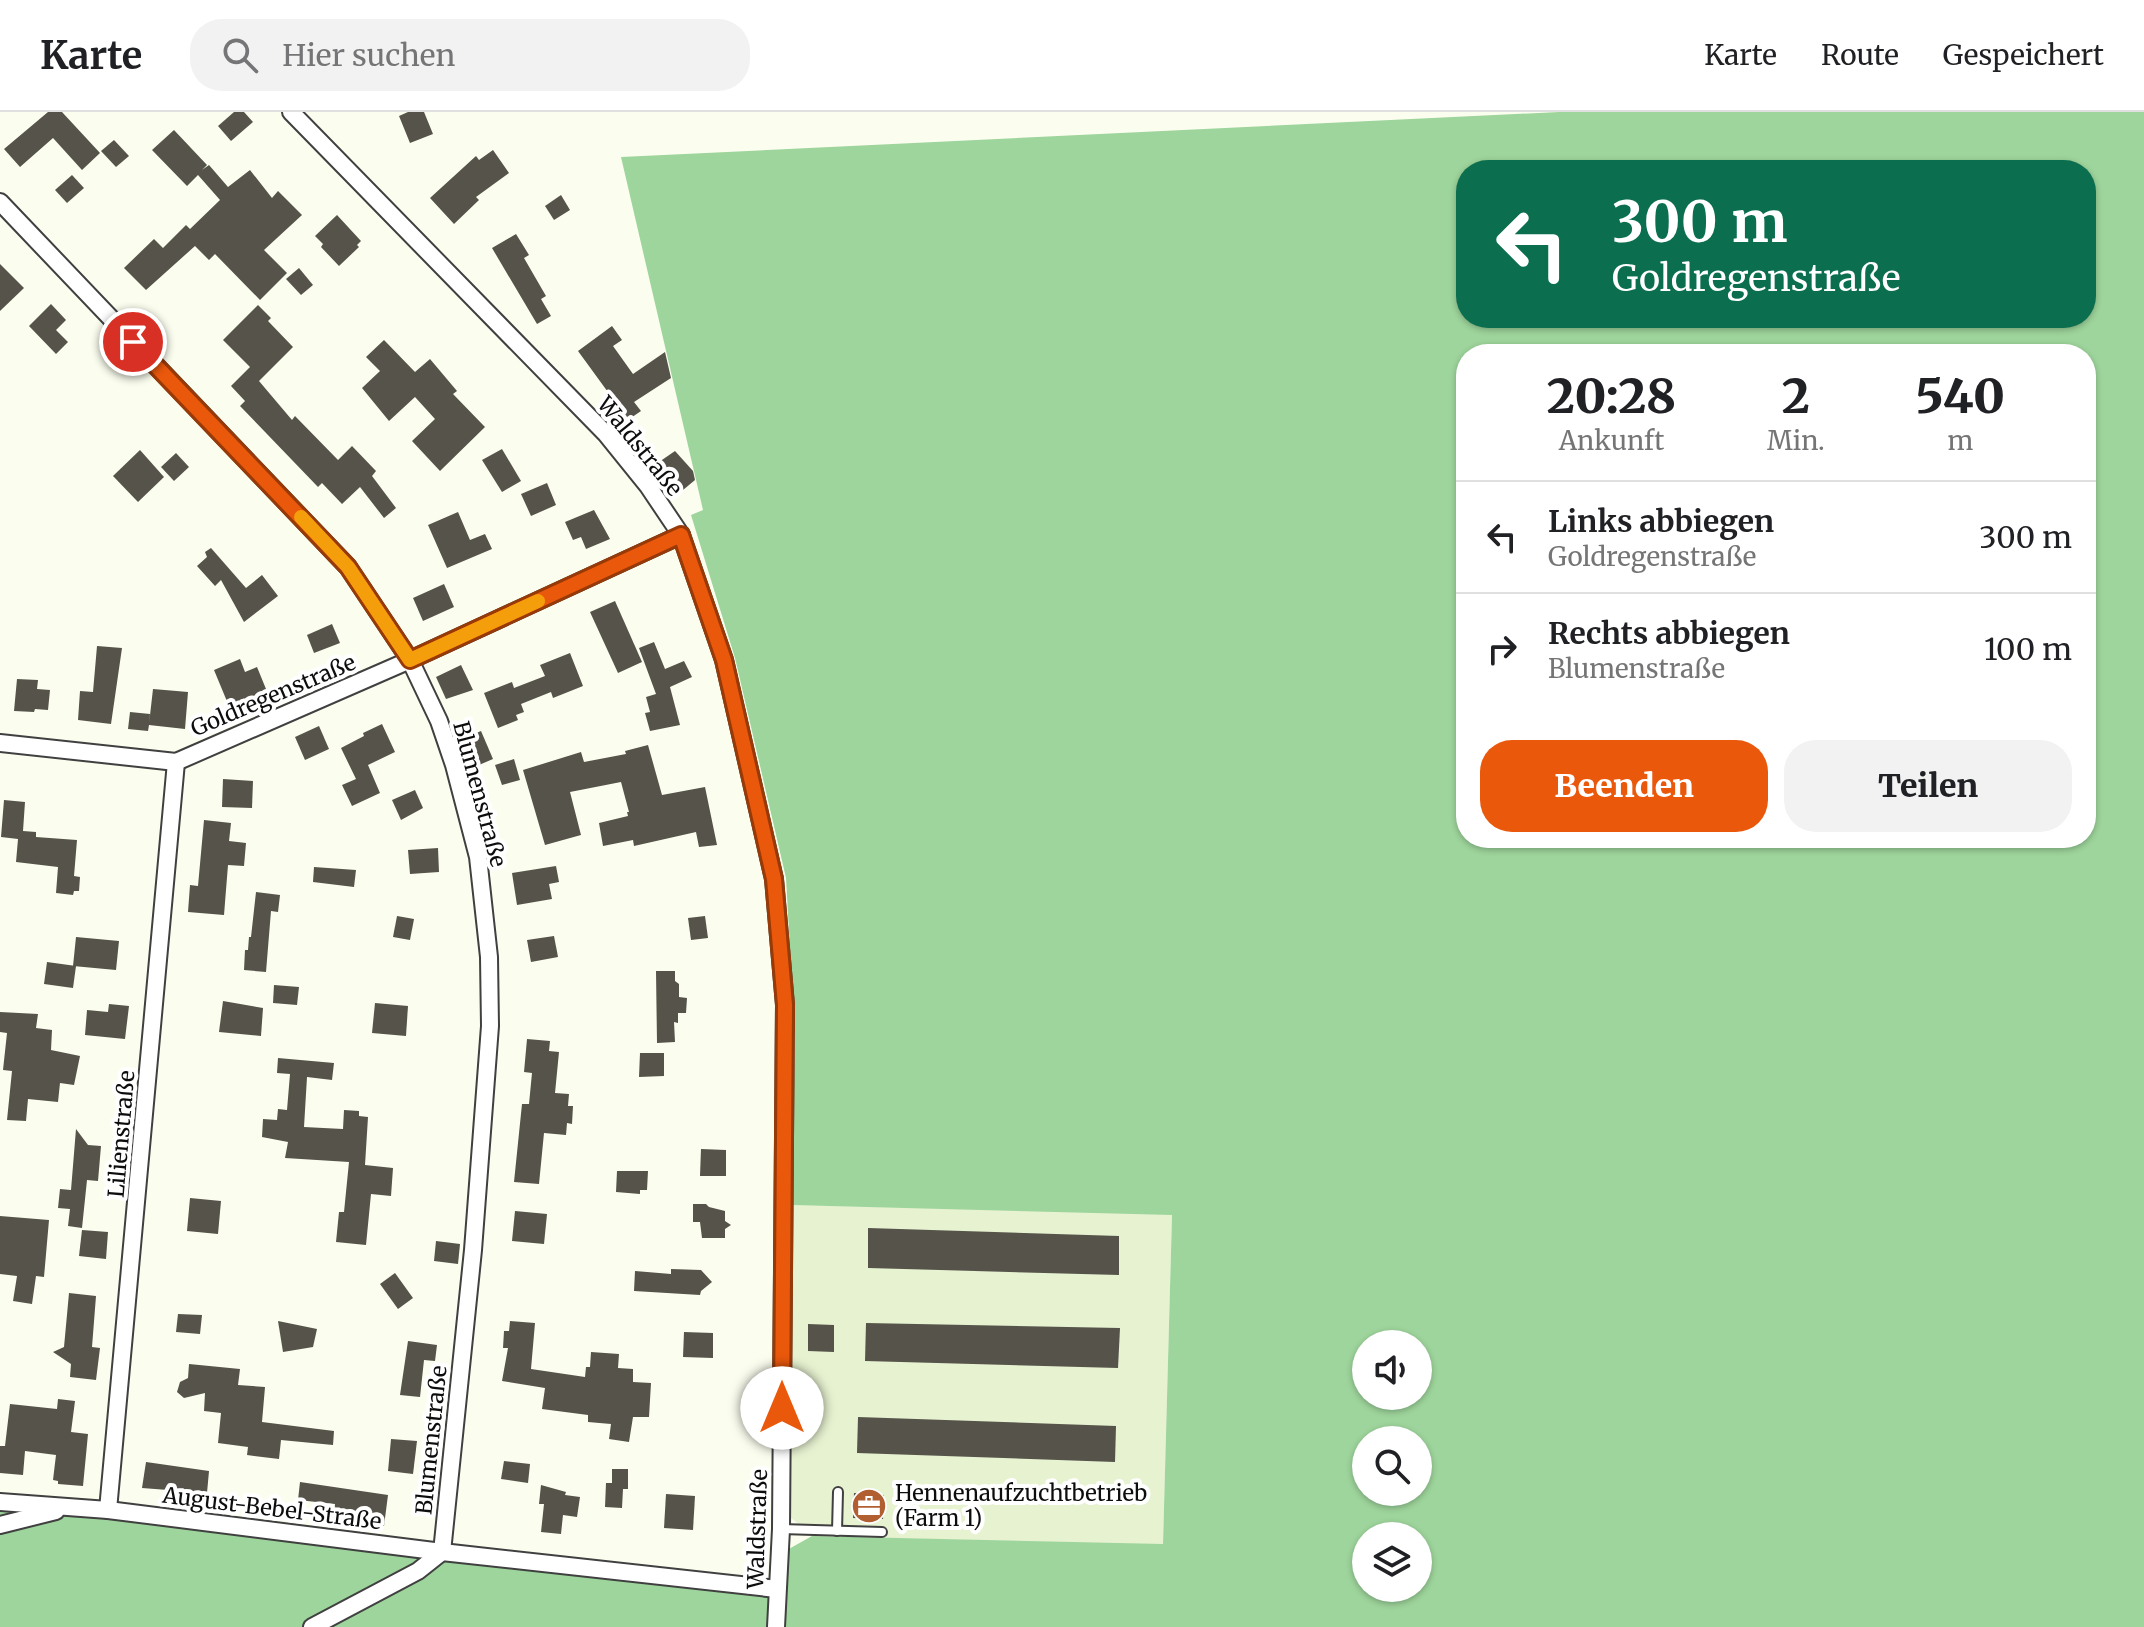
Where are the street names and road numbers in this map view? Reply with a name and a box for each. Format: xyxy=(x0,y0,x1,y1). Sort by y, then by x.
street label: Waldstraße xyxy=(591,390,689,502)
street label: Goldregenstraße xyxy=(186,648,360,742)
street label: Blumenstraße xyxy=(447,718,513,870)
street label: Lilienstraße xyxy=(101,1069,141,1199)
street label: Blumenstraße xyxy=(409,1364,453,1516)
street label: Waldstraße xyxy=(741,1468,773,1591)
street label: August-Bebel-Straße xyxy=(160,1481,383,1535)

